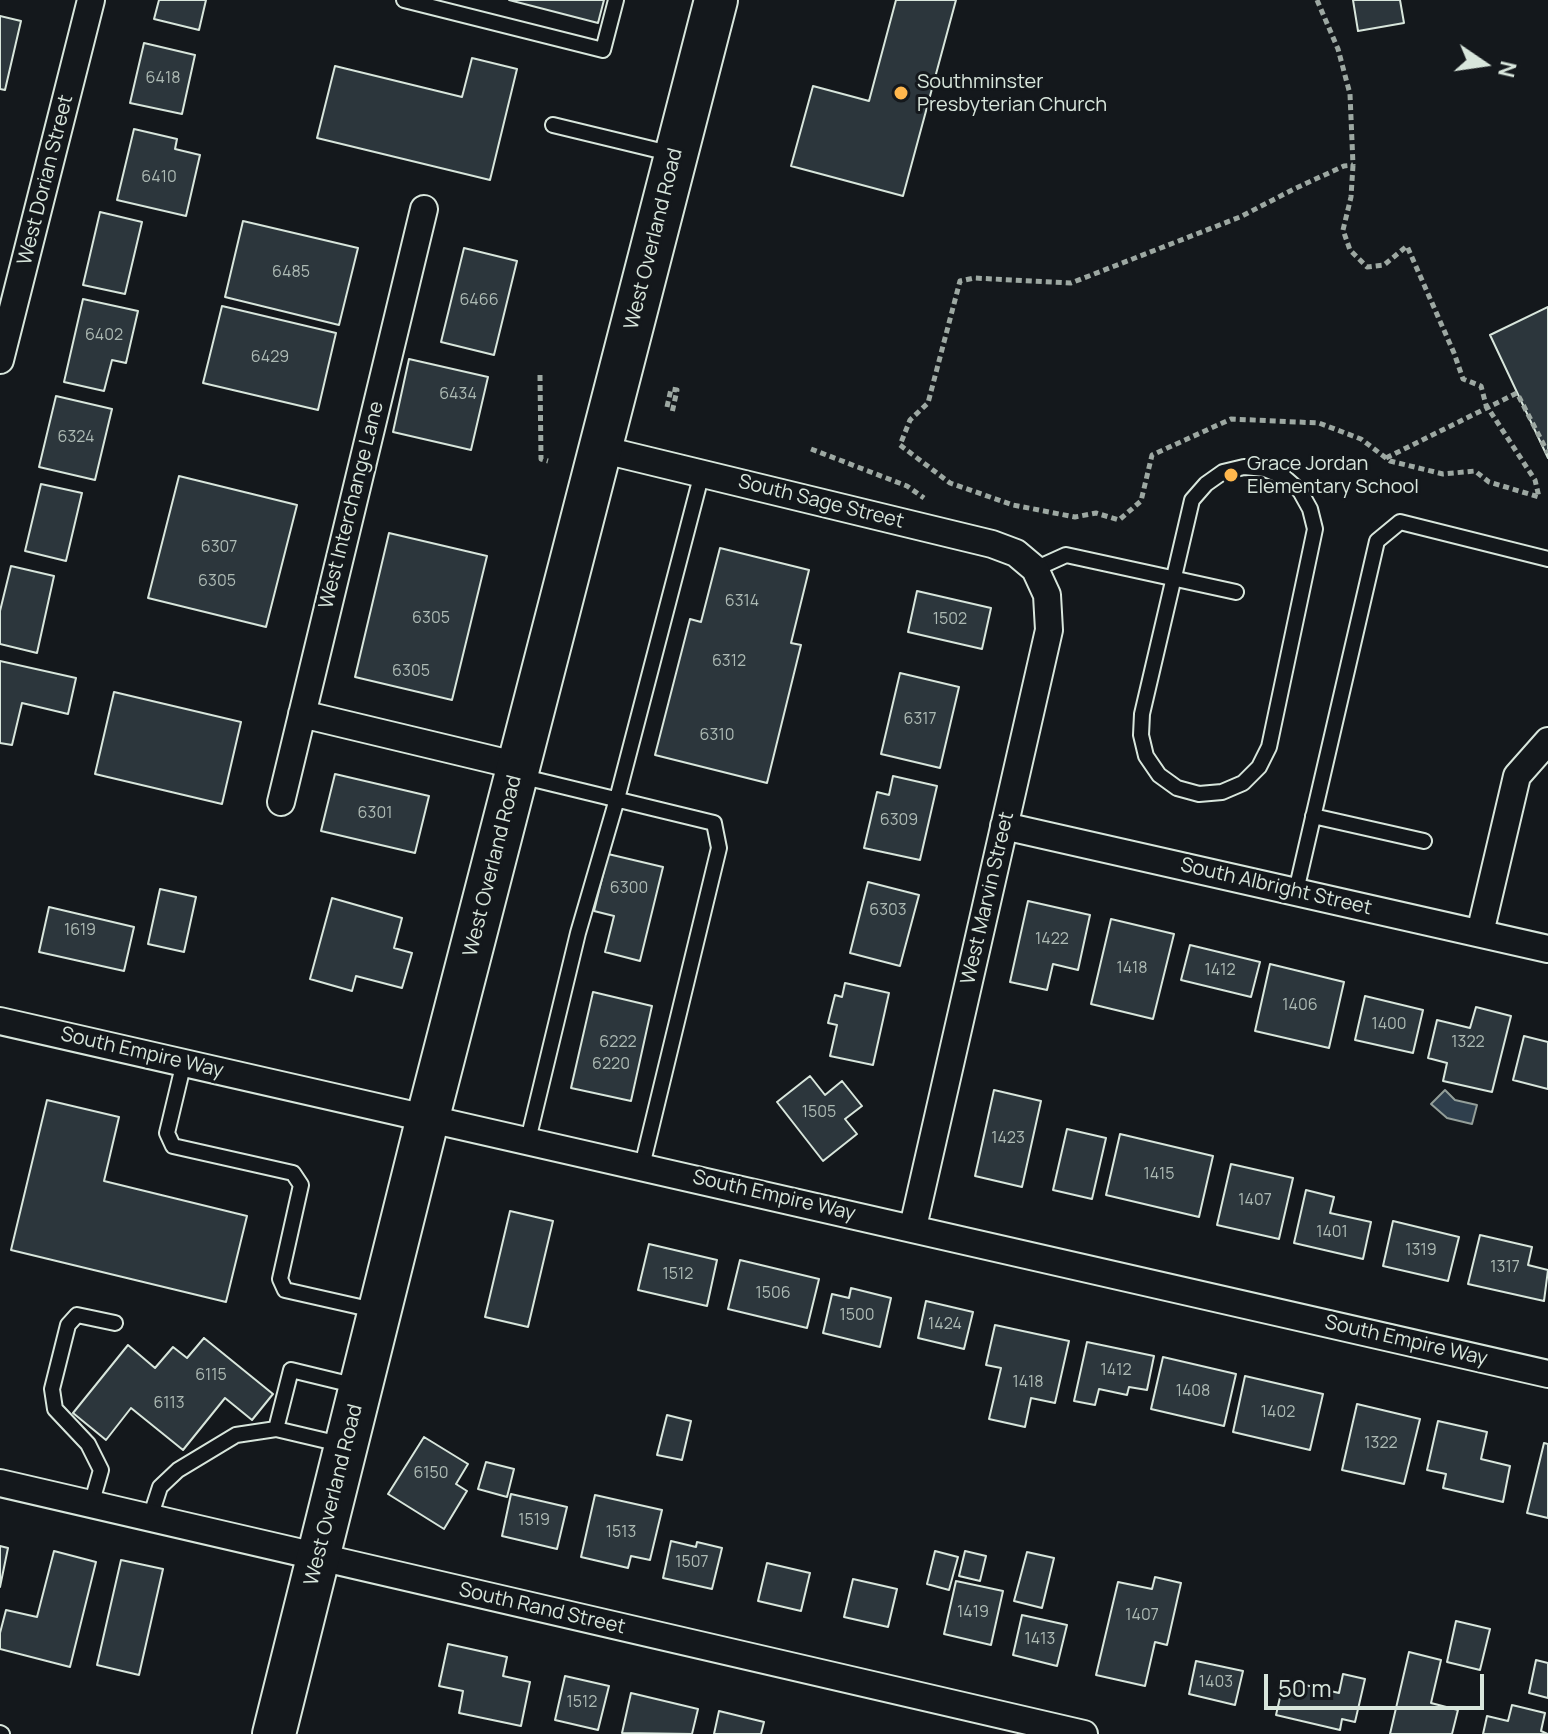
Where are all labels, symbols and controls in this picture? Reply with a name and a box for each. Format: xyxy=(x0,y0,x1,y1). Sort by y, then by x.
north arrow xyxy=(1444,24,1524,104)
text: N xyxy=(1491,58,1524,80)
house number: 6418 xyxy=(146,69,180,89)
place label: Southminster Presbyterian Church xyxy=(917,70,1107,117)
marker: Southminster Presbyterian Church xyxy=(892,84,910,102)
street label: West Dorian Street xyxy=(13,92,79,268)
street label: West Overland Road xyxy=(620,146,688,332)
house number: 6410 xyxy=(141,168,177,188)
house number: 6485 xyxy=(272,263,310,283)
house number: 6466 xyxy=(459,291,499,311)
house number: 6402 xyxy=(85,326,123,346)
house number: 6429 xyxy=(251,348,289,368)
house number: 6434 xyxy=(439,385,477,405)
street label: West Interchange Lane xyxy=(315,399,389,611)
house number: 6324 xyxy=(57,428,95,448)
place label: Grace Jordan Elementary School xyxy=(1247,452,1419,499)
marker: Grace Jordan Elementary School xyxy=(1222,466,1240,484)
street label: South Sage Street xyxy=(736,470,906,534)
house number: 6307 xyxy=(201,538,237,558)
house number: 6305 xyxy=(198,572,236,592)
house number: 6314 xyxy=(725,592,759,612)
house number: 6305 xyxy=(412,609,450,629)
house number: 1502 xyxy=(933,610,967,630)
house number: 6312 xyxy=(712,652,746,672)
house number: 6305 xyxy=(392,662,430,682)
house number: 6317 xyxy=(903,710,937,730)
house number: 6310 xyxy=(700,726,734,746)
street label: West Overland Road xyxy=(459,773,527,959)
house number: 6301 xyxy=(358,804,392,824)
street label: West Marvin Street xyxy=(956,809,1020,987)
house number: 6309 xyxy=(880,811,918,831)
street label: South Albright Street xyxy=(1178,853,1374,921)
house number: 6300 xyxy=(610,879,648,899)
house number: 6303 xyxy=(869,901,907,921)
house number: 1619 xyxy=(64,921,96,941)
house number: 1422 xyxy=(1035,930,1069,950)
house number: 1418 xyxy=(1116,959,1148,979)
house number: 1412 xyxy=(1204,961,1236,981)
house number: 1406 xyxy=(1282,996,1318,1016)
house number: 1400 xyxy=(1371,1015,1407,1035)
street label: South Empire Way xyxy=(58,1023,226,1083)
house number: 6222 xyxy=(599,1033,637,1053)
house number: 1322 xyxy=(1451,1033,1485,1053)
house number: 6220 xyxy=(592,1055,630,1075)
house number: 1505 xyxy=(802,1103,836,1123)
house number: 1423 xyxy=(991,1129,1025,1149)
house number: 1415 xyxy=(1143,1165,1175,1185)
street label: South Empire Way xyxy=(690,1166,858,1226)
house number: 1407 xyxy=(1238,1191,1272,1211)
house number: 1401 xyxy=(1316,1223,1348,1243)
house number: 1319 xyxy=(1405,1241,1437,1261)
house number: 1317 xyxy=(1490,1258,1520,1278)
house number: 1512 xyxy=(663,1265,693,1285)
house number: 1506 xyxy=(755,1284,791,1304)
house number: 1500 xyxy=(840,1306,874,1326)
street label: South Empire Way xyxy=(1322,1311,1490,1371)
house number: 1424 xyxy=(928,1315,962,1335)
house number: 1412 xyxy=(1100,1361,1132,1381)
house number: 6115 xyxy=(195,1366,227,1386)
house number: 1418 xyxy=(1012,1373,1044,1393)
house number: 1408 xyxy=(1176,1382,1210,1402)
house number: 6113 xyxy=(153,1394,185,1414)
street label: West Overland Road xyxy=(300,1402,368,1588)
house number: 1402 xyxy=(1261,1403,1295,1423)
house number: 1322 xyxy=(1364,1434,1398,1454)
house number: 6150 xyxy=(414,1464,448,1484)
house number: 1519 xyxy=(518,1511,550,1531)
house number: 1513 xyxy=(606,1523,636,1543)
house number: 1507 xyxy=(675,1553,709,1573)
street label: South Rand Street xyxy=(456,1578,628,1640)
house number: 1419 xyxy=(957,1603,989,1623)
house number: 1407 xyxy=(1125,1606,1159,1626)
house number: 1413 xyxy=(1025,1630,1055,1650)
scale bar xyxy=(1268,1658,1488,1708)
text: 50 m xyxy=(1278,1671,1332,1704)
house number: 1403 xyxy=(1199,1673,1233,1693)
house number: 1512 xyxy=(567,1693,597,1713)

